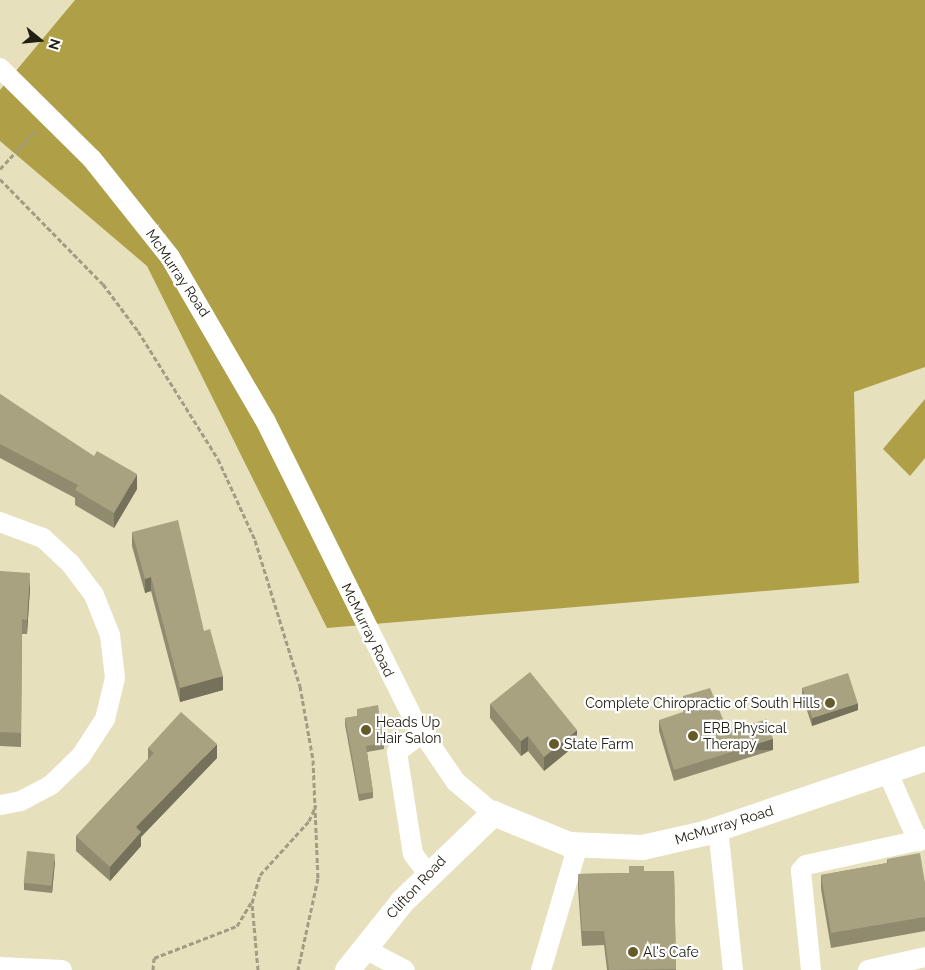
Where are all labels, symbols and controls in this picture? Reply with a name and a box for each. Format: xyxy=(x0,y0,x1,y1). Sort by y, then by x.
north arrow xyxy=(15,15,65,65)
text: N xyxy=(45,37,64,52)
street label: McMurray Road xyxy=(142,226,214,320)
street label: McMurray Road xyxy=(338,580,398,680)
place label: Complete Chiropractic of South Hills xyxy=(585,695,820,711)
marker: Complete Chiropractic of South Hills xyxy=(824,697,836,709)
place label: Heads Up Hair Salon xyxy=(376,714,442,746)
place label: ERB Physical Therapy xyxy=(703,720,787,752)
marker: Heads Up Hair Salon xyxy=(360,724,372,736)
marker: ERB Physical Therapy xyxy=(687,730,699,742)
place label: State Farm xyxy=(564,736,634,752)
marker: State Farm xyxy=(548,738,560,750)
street label: McMurray Road xyxy=(673,802,775,848)
street label: Clifton Road xyxy=(383,852,449,922)
place label: Al's Cafe xyxy=(643,944,699,960)
marker: Al's Cafe xyxy=(627,946,639,958)

